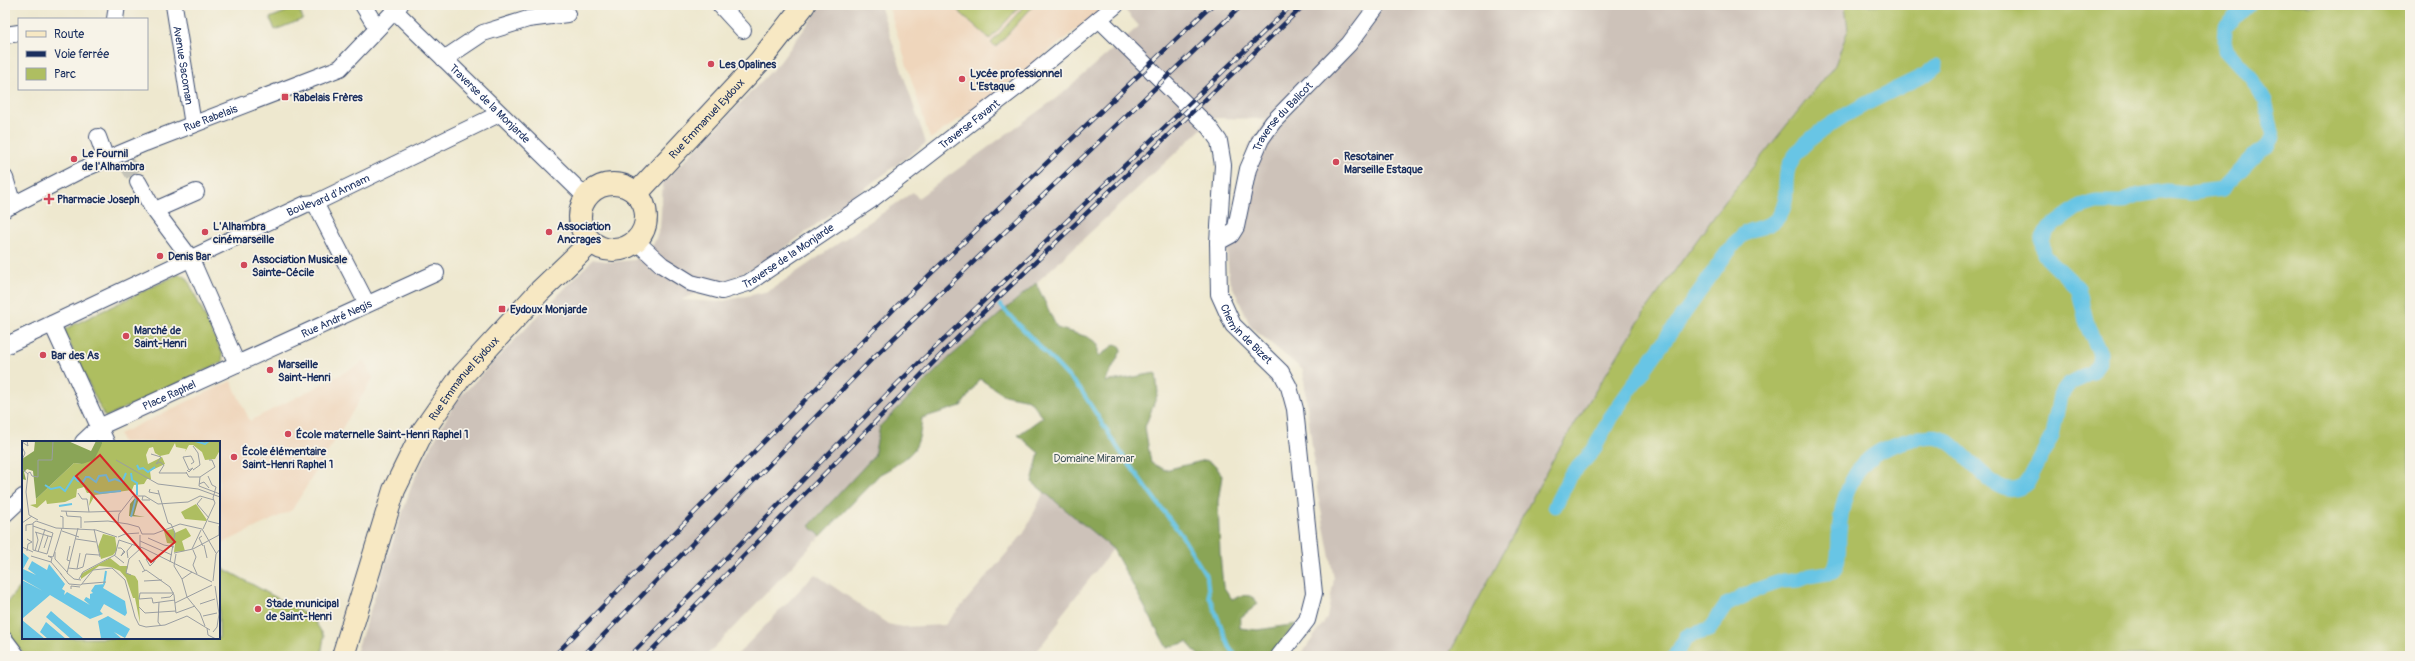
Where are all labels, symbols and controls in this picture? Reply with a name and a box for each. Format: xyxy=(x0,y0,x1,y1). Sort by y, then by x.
legend xyxy=(18,18,148,90)
street label: Avenue Sacoman xyxy=(170,25,196,106)
text: Route xyxy=(54,27,84,42)
text: Voie ferrée xyxy=(54,47,109,62)
place label: Les Opalines xyxy=(719,58,776,71)
marker: Les Opalines xyxy=(706,59,716,69)
street label: Traverse de la Monjarde xyxy=(447,62,533,146)
text: Parc xyxy=(54,67,76,82)
place label: Lycée professionnel L'Estaque xyxy=(970,67,1063,93)
marker: Lycée professionnel L'Estaque xyxy=(957,74,967,84)
street label: Rue Emmanuel Eydoux xyxy=(666,76,747,161)
street label: Traverse du Balicot xyxy=(1250,79,1316,153)
place label: Rabelais Frères xyxy=(293,91,363,104)
marker: Rabelais Frères xyxy=(280,92,290,102)
street label: Traverse Favant xyxy=(936,97,1003,152)
street label: Rue Rabelais xyxy=(182,102,240,135)
place label: Le Fournil de l'Alhambra xyxy=(82,147,144,173)
place label: Resotainer Marseille Estaque xyxy=(1344,150,1423,176)
marker: Le Fournil de l'Alhambra xyxy=(69,154,79,164)
marker: Resotainer Marseille Estaque xyxy=(1331,157,1341,167)
street label: Boulevard d'Annam xyxy=(285,171,372,219)
place label: Pharmacie Joseph xyxy=(57,193,139,206)
marker: Pharmacie Joseph xyxy=(44,194,54,204)
place label: L'Alhambra cinémarseille xyxy=(212,220,275,246)
place label: Association Ancrages xyxy=(557,220,611,246)
street label: Traverse de la Monjarde xyxy=(741,221,837,291)
marker: L'Alhambra cinémarseille xyxy=(200,227,210,237)
marker: Association Ancrages xyxy=(544,227,554,237)
place label: Denis Bar xyxy=(168,250,212,263)
marker: Denis Bar xyxy=(155,251,165,261)
place label: Association Musicale Sainte-Cécile xyxy=(252,253,348,279)
marker: Association Musicale Sainte-Cécile xyxy=(239,260,249,270)
street label: Rue André Negis xyxy=(299,297,374,341)
street label: Chemin de Bizet xyxy=(1217,302,1275,367)
place label: Eydoux Monjarde xyxy=(510,303,588,316)
marker: Eydoux Monjarde xyxy=(497,304,507,314)
place label: Marché de Saint-Henri xyxy=(134,324,186,350)
marker: Marché de Saint-Henri xyxy=(121,331,131,341)
street label: Rue Emmanuel Eydoux xyxy=(426,334,502,423)
place label: Bar des As xyxy=(51,349,99,362)
marker: Bar des As xyxy=(38,350,48,360)
place label: Marseille Saint-Henri xyxy=(278,358,330,384)
marker: Marseille Saint-Henri xyxy=(265,365,275,375)
street label: Place Raphel xyxy=(141,378,198,413)
place label: École maternelle Saint-Henri Raphel 1 xyxy=(296,427,469,441)
marker: École maternelle Saint-Henri Raphel 1 xyxy=(283,429,293,439)
inset map xyxy=(22,441,220,639)
place label: École élémentaire Saint-Henri Raphel 1 xyxy=(242,444,333,471)
marker: École élémentaire Saint-Henri Raphel 1 xyxy=(229,452,239,462)
park label: Domaine Miramar xyxy=(1054,452,1135,465)
place label: Stade municipal de Saint-Henri xyxy=(266,597,340,623)
marker: Stade municipal de Saint-Henri xyxy=(253,604,263,614)

